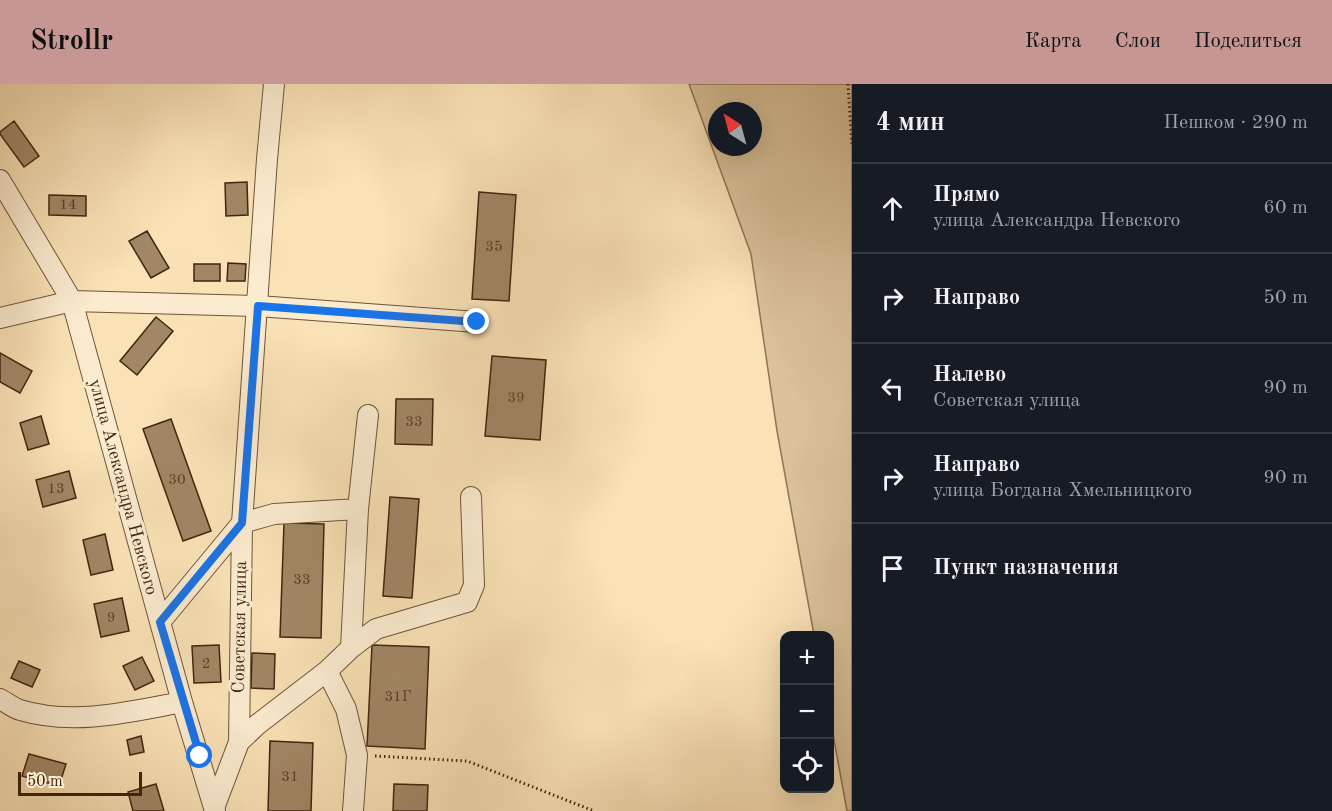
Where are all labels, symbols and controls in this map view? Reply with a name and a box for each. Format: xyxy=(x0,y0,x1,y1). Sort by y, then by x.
text: Strollr xyxy=(30,28,113,56)
text: Карта xyxy=(1025,31,1082,52)
text: Слои xyxy=(1115,31,1161,52)
text: Поделиться xyxy=(1194,31,1302,52)
north arrow xyxy=(708,102,762,156)
text: 4 мин xyxy=(876,110,945,136)
text: Пешком · 290 m xyxy=(1163,113,1308,133)
text: Прямо xyxy=(933,184,1000,206)
icon: ahead xyxy=(876,192,909,225)
house number: 14 xyxy=(59,198,77,213)
text: 60 m xyxy=(1263,198,1308,218)
text: улица Александра Невского xyxy=(933,211,1180,231)
house number: 35 xyxy=(485,240,503,255)
icon: right xyxy=(876,282,909,315)
text: Направо xyxy=(933,287,1020,309)
text: 50 m xyxy=(1263,288,1308,308)
route end xyxy=(463,308,489,334)
text: Налево xyxy=(933,364,1006,386)
icon: left xyxy=(876,372,909,405)
street label: улица Александра Невского xyxy=(85,377,161,597)
text: 90 m xyxy=(1263,378,1308,398)
house number: 39 xyxy=(507,391,525,406)
text: Советская улица xyxy=(933,391,1080,411)
house number: 33 xyxy=(405,415,423,430)
text: Направо xyxy=(933,454,1020,476)
icon: right xyxy=(876,462,909,495)
text: 90 m xyxy=(1263,468,1308,488)
house number: 30 xyxy=(168,473,186,488)
text: улица Богдана Хмельницкого xyxy=(933,481,1192,501)
house number: 13 xyxy=(47,482,65,497)
icon: arrive xyxy=(876,552,909,585)
text: Пункт назначения xyxy=(933,557,1119,579)
street label: Советская улица xyxy=(230,560,250,693)
house number: 33 xyxy=(293,573,311,588)
house number: 9 xyxy=(107,611,115,626)
map controls xyxy=(780,631,834,793)
button: + xyxy=(780,631,834,685)
house number: 2 xyxy=(202,657,210,672)
button: − xyxy=(780,685,834,739)
house number: 31Г xyxy=(384,690,412,705)
button: locate xyxy=(780,739,834,793)
route start xyxy=(186,742,212,768)
scale bar xyxy=(18,769,142,796)
house number: 31 xyxy=(281,770,299,785)
text: 50 m xyxy=(27,774,63,790)

